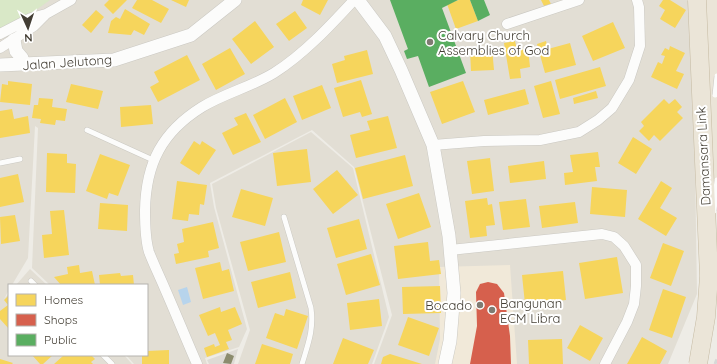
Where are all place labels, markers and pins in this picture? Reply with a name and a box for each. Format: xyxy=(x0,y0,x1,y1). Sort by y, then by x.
place label: Calvary Church Assemblies of God xyxy=(438,27,549,58)
marker: Calvary Church Assemblies of God xyxy=(425,37,435,47)
place label: Bangunan ECM Libra xyxy=(500,295,562,326)
place label: Bocado xyxy=(425,297,472,313)
marker: Bocado xyxy=(475,300,485,310)
marker: Bangunan ECM Libra xyxy=(487,305,497,315)

